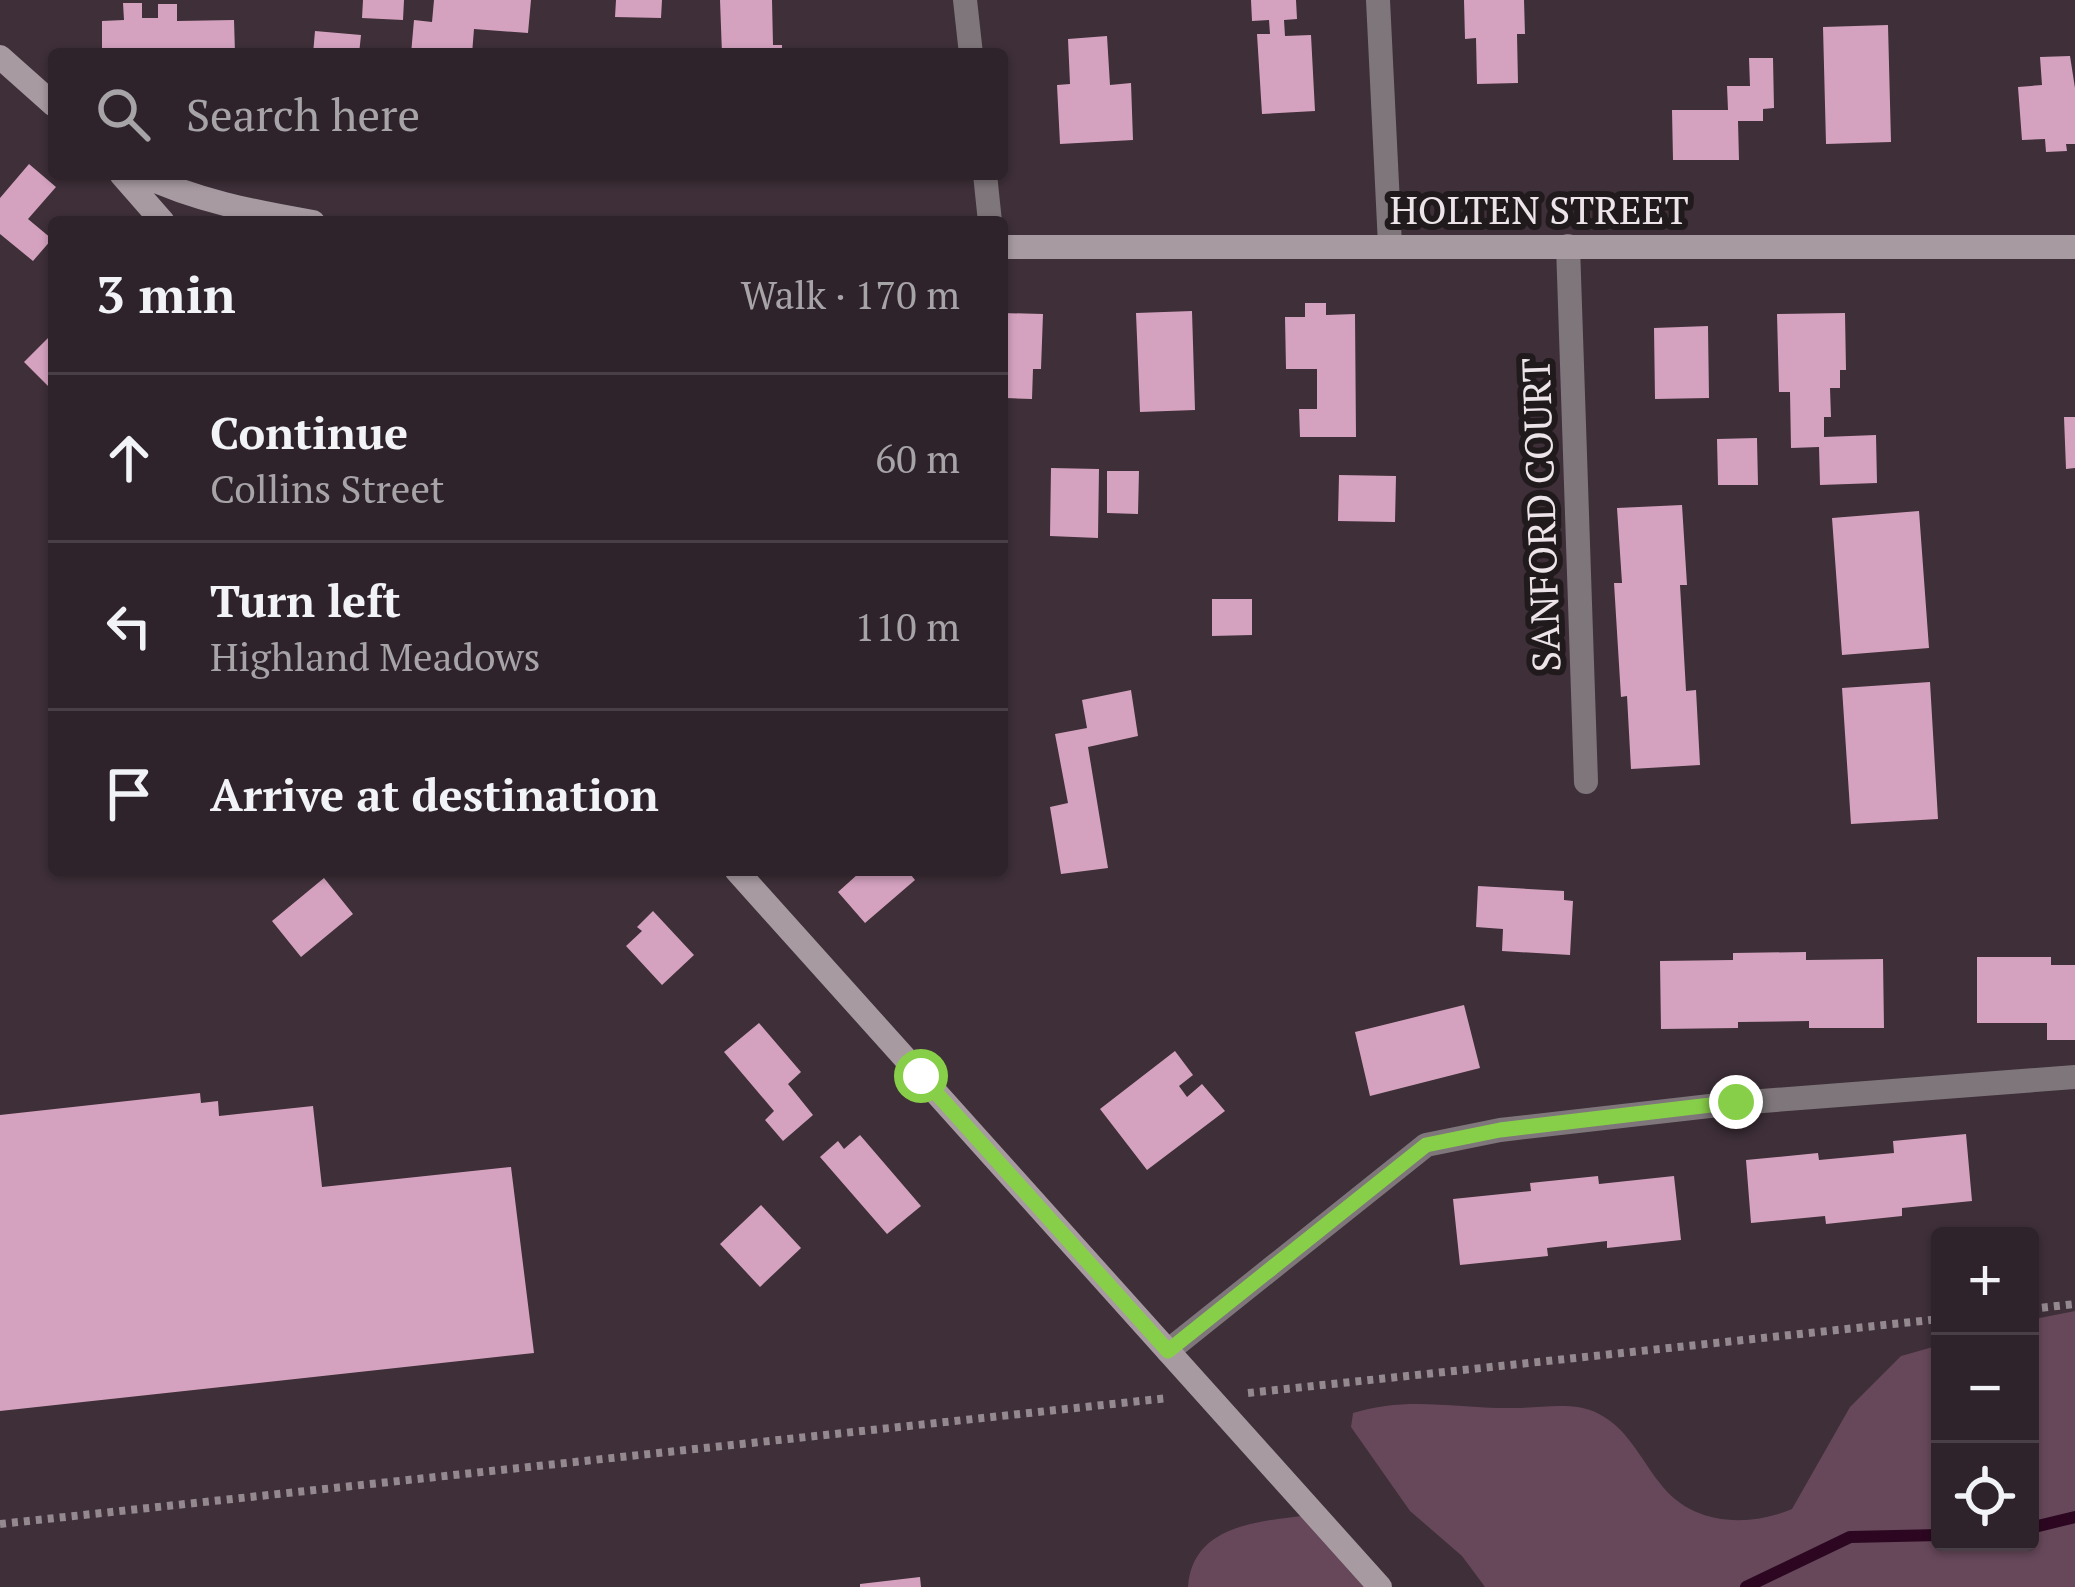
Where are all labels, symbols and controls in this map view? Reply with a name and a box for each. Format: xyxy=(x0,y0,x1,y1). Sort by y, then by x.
search box xyxy=(48,48,1008,180)
icon: search xyxy=(90,81,156,147)
text: Search here xyxy=(186,84,420,144)
street label: HOLTEN STREET xyxy=(1389,183,1689,235)
text: 3 min xyxy=(96,260,236,328)
text: Walk · 170 m xyxy=(741,268,960,320)
street label: SANFORD COURT xyxy=(1509,357,1571,673)
text: Continue xyxy=(210,402,408,462)
icon: ahead xyxy=(96,425,162,491)
text: 60 m xyxy=(875,432,960,484)
text: Collins Street xyxy=(210,462,445,514)
text: Turn left xyxy=(210,570,401,630)
icon: left xyxy=(96,593,162,659)
text: 110 m xyxy=(855,600,960,652)
text: Highland Meadows xyxy=(210,630,540,682)
icon: arrive xyxy=(96,761,162,827)
text: Arrive at destination xyxy=(210,764,659,824)
route start xyxy=(894,1049,948,1103)
route end xyxy=(1709,1075,1763,1129)
map controls xyxy=(1931,1227,2039,1551)
button: + xyxy=(1931,1227,2039,1335)
button: − xyxy=(1931,1335,2039,1443)
button: locate xyxy=(1931,1443,2039,1551)

